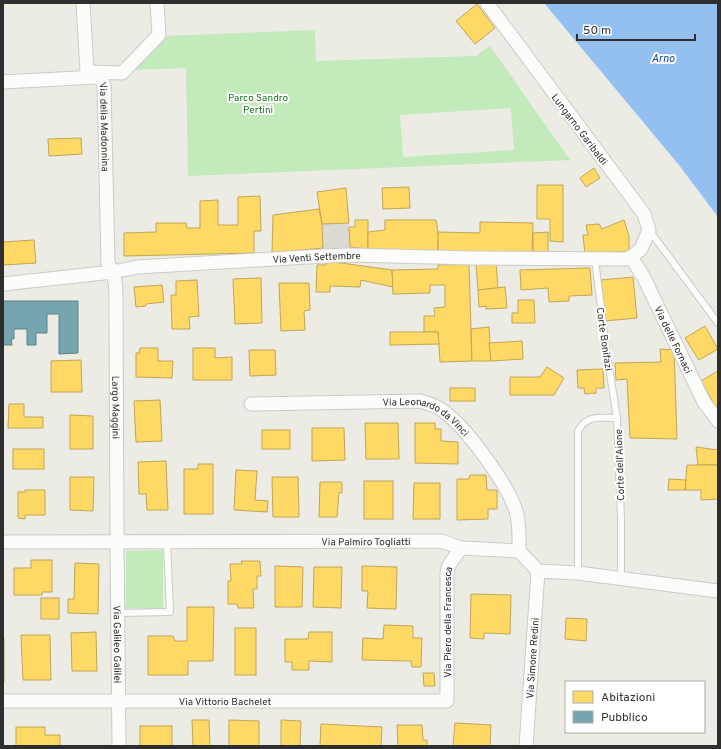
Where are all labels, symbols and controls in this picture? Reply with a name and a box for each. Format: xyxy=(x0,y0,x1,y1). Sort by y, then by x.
scale bar xyxy=(577,16,695,42)
text: 50 m xyxy=(583,23,611,39)
water label: Arno xyxy=(651,52,675,66)
street label: Via della Madonnina xyxy=(95,81,111,172)
park label: Parco Sandro Pertini xyxy=(228,92,288,117)
street label: Lungarno Garibaldi xyxy=(548,92,610,168)
street label: Via Venti Settembre xyxy=(272,250,361,267)
street label: Via delle Fornaci xyxy=(650,304,694,376)
street label: Corte Bonifazi xyxy=(593,307,614,372)
street label: Largo Maggini xyxy=(108,376,122,439)
street label: Via Leonardo da Vinci xyxy=(382,396,471,440)
street label: Corte dell'Aione xyxy=(613,429,628,501)
street label: Via Palmiro Togliatti xyxy=(321,536,411,549)
street label: Via Piero della Francesca xyxy=(442,565,456,678)
street label: Via Galileo Galilei xyxy=(110,605,123,683)
street label: Via Simone Redini xyxy=(524,617,543,699)
legend xyxy=(565,681,705,733)
text: Abitazioni xyxy=(601,690,655,706)
street label: Via Vittorio Bachelet xyxy=(179,696,271,709)
text: Pubblico xyxy=(601,710,648,726)

